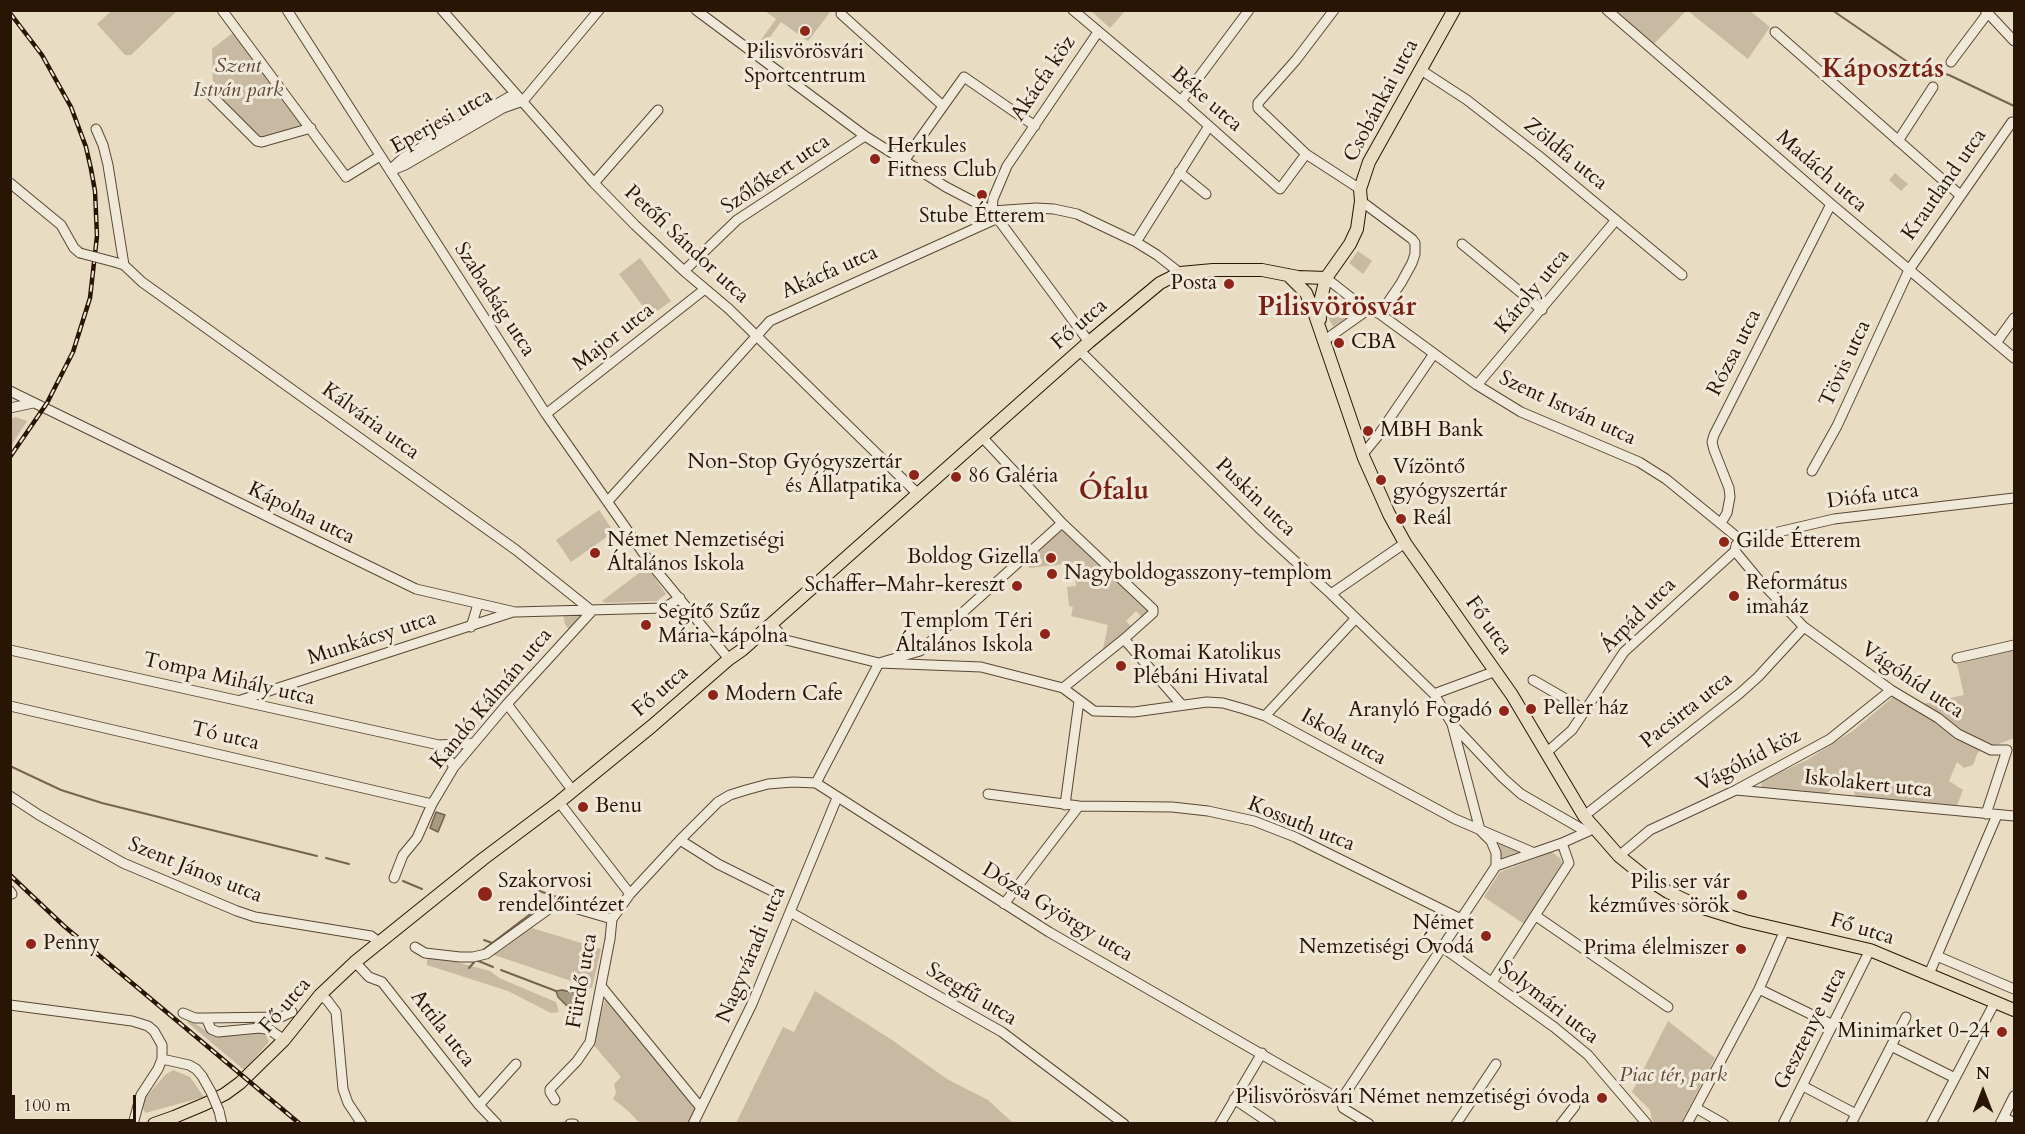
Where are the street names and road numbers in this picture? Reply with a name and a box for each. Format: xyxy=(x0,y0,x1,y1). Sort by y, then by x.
street label: Akácfa köz xyxy=(1006,31,1082,127)
street label: Csobánkai utca xyxy=(1339,35,1425,167)
street label: Béke utca xyxy=(1165,62,1247,138)
street label: Eperjesi utca xyxy=(387,84,497,160)
street label: Zöldfa utca xyxy=(1518,114,1612,196)
street label: Krautland utca xyxy=(1897,124,1993,246)
street label: Madách utca xyxy=(1770,126,1872,218)
street label: Szőlőkert utca xyxy=(717,129,835,221)
street label: Petőfi Sándor utca xyxy=(618,181,754,309)
street label: Szabadság utca xyxy=(448,238,540,362)
street label: Akácfa utca xyxy=(778,241,882,305)
street label: Károly utca xyxy=(1490,245,1576,339)
street label: Fő utca xyxy=(1047,294,1113,356)
street label: Major utca xyxy=(568,298,660,378)
street label: Rózsa utca xyxy=(1702,305,1768,401)
street label: Tövis utca xyxy=(1815,317,1877,411)
street label: Szent István utca xyxy=(1494,366,1640,452)
street label: Kálvária utca xyxy=(316,378,424,466)
street label: Puskin utca xyxy=(1209,453,1301,543)
street label: Kápolna utca xyxy=(243,477,359,551)
street label: Diófa utca xyxy=(1826,479,1920,515)
street label: Árpád utca xyxy=(1596,573,1682,659)
street label: Fő utca xyxy=(1459,592,1517,660)
street label: Munkácsy utca xyxy=(305,606,439,672)
street label: Kandó Kálmán utca xyxy=(426,623,558,775)
street label: Vágóhíd utca xyxy=(1856,637,1968,725)
street label: Tompa Mihály utca xyxy=(141,648,317,712)
street label: Fő utca xyxy=(628,661,694,723)
street label: Pacsirta utca xyxy=(1636,667,1738,755)
street label: Iskola utca xyxy=(1296,704,1390,772)
street label: Tó utca xyxy=(188,717,262,757)
street label: Vágóhíd köz xyxy=(1693,724,1805,798)
street label: Iskolakert utca xyxy=(1803,766,1933,804)
street label: Kossuth utca xyxy=(1244,792,1358,858)
street label: Szent János utca xyxy=(124,833,266,909)
street label: Dózsa György utca xyxy=(977,858,1137,968)
street label: Nagyváradi utca xyxy=(712,883,792,1027)
street label: Fő utca xyxy=(1827,908,1897,952)
street label: Fürdő utca xyxy=(562,931,604,1031)
street label: Solymári utca xyxy=(1493,956,1603,1050)
street label: Szegfű utca xyxy=(921,958,1021,1032)
street label: Gesztenye utca xyxy=(1769,964,1853,1094)
street label: Fő utca xyxy=(255,973,317,1039)
street label: Attila utca xyxy=(404,985,480,1073)

